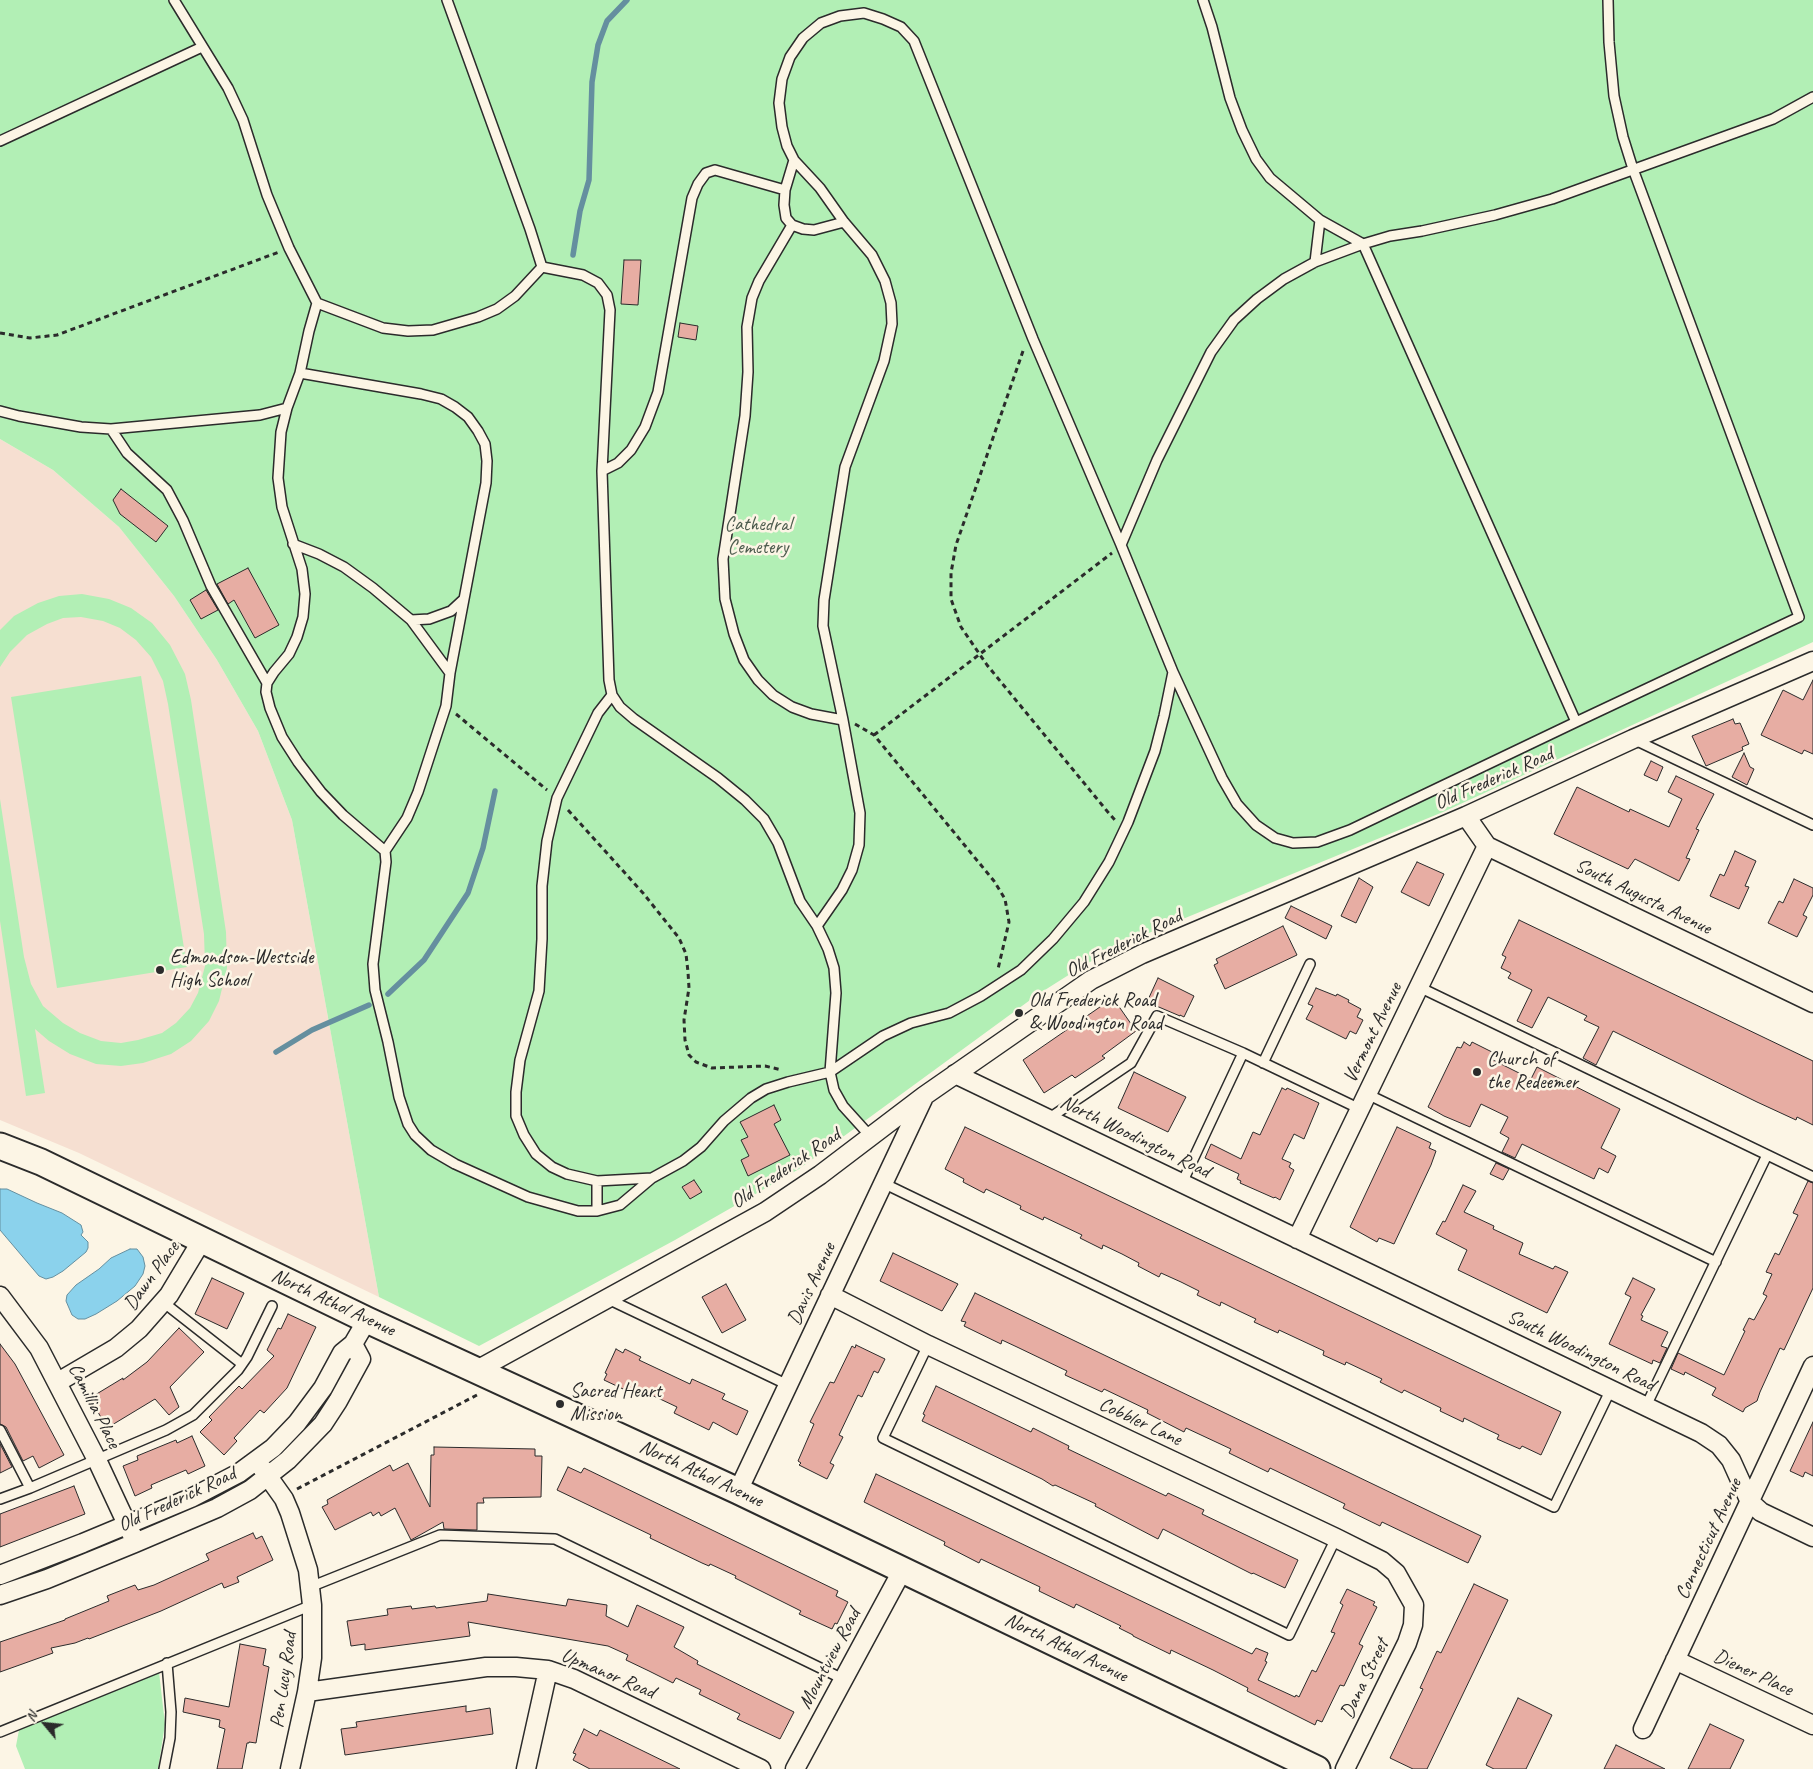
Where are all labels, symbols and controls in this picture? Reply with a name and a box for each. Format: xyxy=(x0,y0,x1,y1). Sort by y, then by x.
park label: Cathedral Cemetery xyxy=(724,513,792,560)
street label: Old Frederick Road xyxy=(1431,742,1557,816)
street label: South Augusta Avenue xyxy=(1571,854,1715,940)
street label: Old Frederick Road xyxy=(1062,904,1186,984)
place label: Edmondson-Westside High School xyxy=(170,946,313,993)
marker: Edmondson-Westside High School xyxy=(154,964,166,976)
street label: Vermont Avenue xyxy=(1338,979,1408,1087)
place label: Old Frederick Road & Woodington Road xyxy=(1029,989,1162,1036)
marker: Old Frederick Road & Woodington Road xyxy=(1013,1007,1025,1019)
place label: Church of the Redeemer xyxy=(1487,1048,1578,1095)
marker: Church of the Redeemer xyxy=(1471,1066,1483,1078)
street label: North Woodington Road xyxy=(1056,1090,1214,1184)
street label: Old Frederick Road xyxy=(727,1124,845,1214)
street label: Dawn Place xyxy=(119,1237,185,1315)
street label: Davis Avenue xyxy=(783,1239,841,1329)
street label: North Athol Avenue xyxy=(267,1264,399,1342)
street label: South Woodington Road xyxy=(1503,1305,1659,1397)
street label: Camillia Place xyxy=(62,1359,126,1453)
place label: Sacred Heart Mission xyxy=(570,1380,661,1427)
street label: Cobbler Lane xyxy=(1095,1392,1185,1452)
marker: Sacred Heart Mission xyxy=(554,1398,566,1410)
street label: North Athol Avenue xyxy=(635,1435,767,1513)
street label: Old Frederick Road xyxy=(114,1462,240,1538)
street label: Connecticut Avenue xyxy=(1671,1475,1747,1603)
street label: Mountview Road xyxy=(794,1605,866,1713)
street label: North Athol Avenue xyxy=(1001,1608,1131,1688)
street label: Pen Lucy Road xyxy=(265,1631,303,1729)
street label: Dana Street xyxy=(1335,1635,1395,1723)
street label: Upmanor Road xyxy=(557,1643,659,1705)
street label: Diener Place xyxy=(1710,1644,1796,1702)
north arrow xyxy=(20,1699,70,1749)
text: N xyxy=(22,1709,41,1725)

